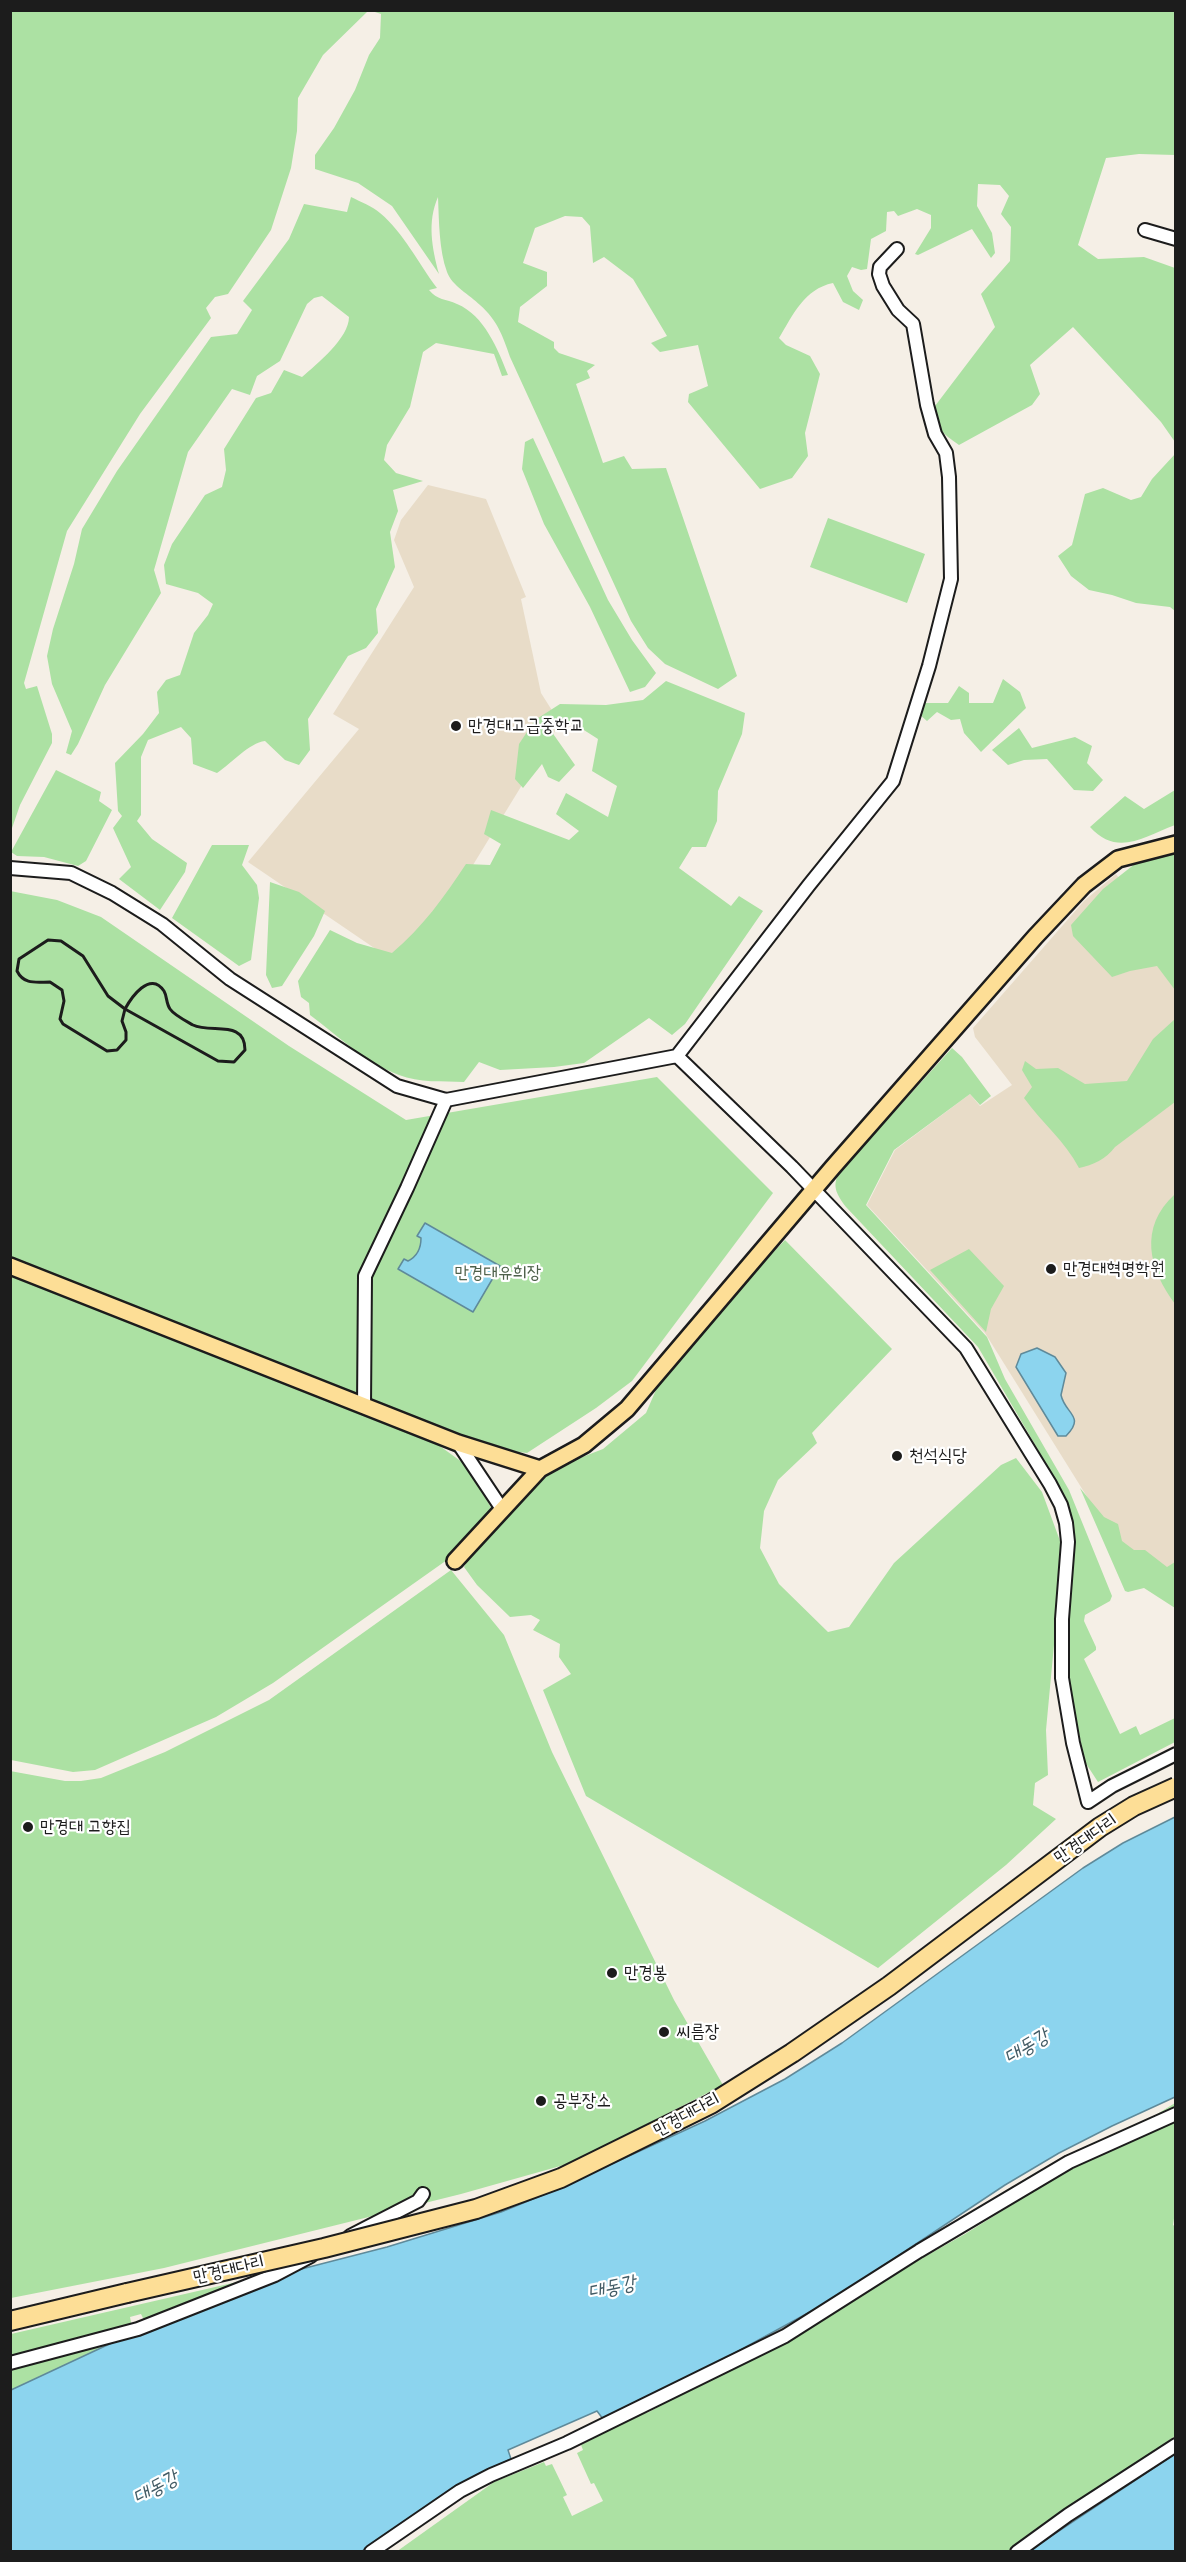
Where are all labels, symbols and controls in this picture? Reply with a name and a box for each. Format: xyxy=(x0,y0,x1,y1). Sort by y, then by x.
place label: 만경대고급중학교 xyxy=(468,715,584,737)
marker: 만경대고급중학교 xyxy=(449,719,463,733)
place label: 만경대혁명학원 xyxy=(1063,1258,1164,1280)
park label: 만경대유희장 xyxy=(455,1262,541,1284)
marker: 만경대혁명학원 xyxy=(1044,1262,1058,1276)
place label: 천석식당 xyxy=(909,1445,967,1467)
marker: 천석식당 xyxy=(890,1449,904,1463)
street label: 만경대다리 xyxy=(1050,1809,1122,1869)
place label: 만경대 고향집 xyxy=(40,1816,131,1838)
marker: 만경대 고향집 xyxy=(21,1820,35,1834)
place label: 만경봉 xyxy=(624,1962,667,1984)
marker: 만경봉 xyxy=(605,1966,619,1980)
place label: 씨름장 xyxy=(676,2021,719,2043)
water label: 대동강 xyxy=(1000,2024,1054,2070)
marker: 씨름장 xyxy=(657,2025,671,2039)
street label: 만경대다리 xyxy=(650,2088,724,2142)
place label: 공부장소 xyxy=(553,2090,611,2112)
marker: 공부장소 xyxy=(534,2094,548,2108)
street label: 만경대다리 xyxy=(191,2251,267,2289)
water label: 대동강 xyxy=(586,2271,638,2305)
water label: 대동강 xyxy=(129,2466,183,2510)

